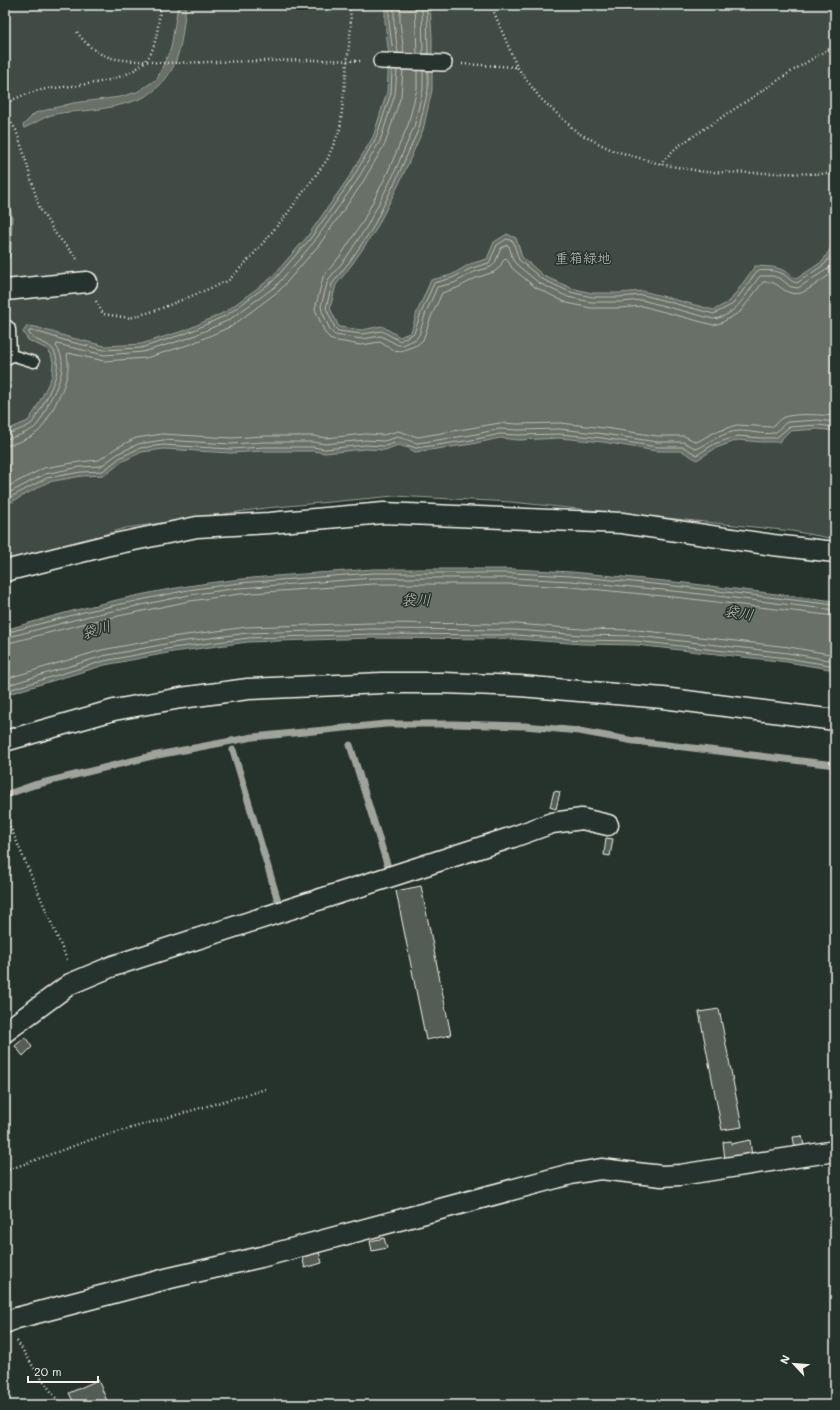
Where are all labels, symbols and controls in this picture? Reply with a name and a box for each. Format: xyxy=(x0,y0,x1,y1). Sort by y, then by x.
park label: 重箱緑地 xyxy=(555,248,611,267)
water label: 袋川 xyxy=(401,589,431,609)
water label: 袋川 xyxy=(723,600,755,624)
water label: 袋川 xyxy=(79,615,113,643)
north arrow xyxy=(774,1344,814,1384)
text: N xyxy=(776,1352,793,1366)
scale bar xyxy=(28,1358,98,1384)
text: 20 m xyxy=(34,1363,62,1379)

